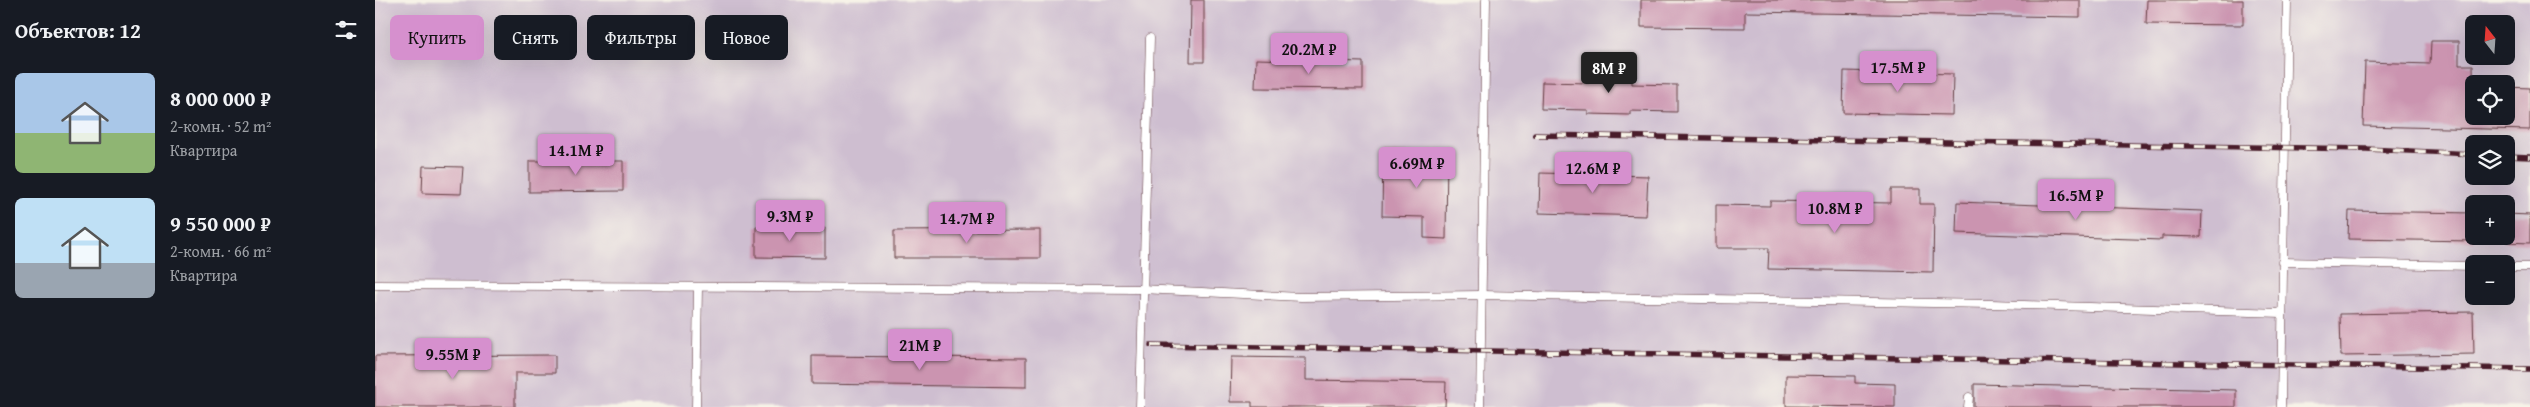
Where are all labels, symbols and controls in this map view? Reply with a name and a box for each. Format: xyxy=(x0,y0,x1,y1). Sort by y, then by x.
text: Объектов: 12 xyxy=(15,15,141,46)
chip: Купить xyxy=(390,15,484,60)
chip: Снять xyxy=(494,15,577,60)
chip: Фильтры xyxy=(587,15,695,60)
chip: Новое xyxy=(705,15,788,60)
north arrow xyxy=(2465,15,2515,65)
map controls xyxy=(2465,15,2515,305)
icon: filters xyxy=(332,16,360,44)
pin: 20.2M ₽ xyxy=(1263,32,1355,75)
text: 20.2M ₽ xyxy=(1282,37,1336,61)
pin: 17.5M ₽ xyxy=(1852,51,1944,93)
pin: 8M ₽ xyxy=(1579,52,1639,94)
text: 17.5M ₽ xyxy=(1871,55,1925,79)
text: 8M ₽ xyxy=(1592,56,1626,80)
button: locate xyxy=(2465,75,2515,125)
text: 8 000 000 ₽ xyxy=(170,83,271,114)
icon: home xyxy=(55,93,115,153)
text: 2-комн. · 52 m² xyxy=(170,114,271,138)
pin: 14.1M ₽ xyxy=(530,134,622,176)
button: layers xyxy=(2465,135,2515,185)
text: Квартира xyxy=(170,138,237,162)
text: 14.1M ₽ xyxy=(549,138,603,162)
pin: 6.69M ₽ xyxy=(1371,146,1463,189)
text: 6.69M ₽ xyxy=(1390,151,1444,175)
pin: 12.6M ₽ xyxy=(1547,152,1639,194)
text: 12.6M ₽ xyxy=(1566,156,1620,180)
pin: 16.5M ₽ xyxy=(2030,178,2122,221)
text: 16.5M ₽ xyxy=(2049,183,2103,207)
pin: 10.8M ₽ xyxy=(1789,192,1881,234)
button: + xyxy=(2465,195,2515,245)
text: 10.8M ₽ xyxy=(1808,196,1862,220)
pin: 9.3M ₽ xyxy=(749,200,831,242)
pin: 14.7M ₽ xyxy=(921,202,1013,244)
text: 9.3M ₽ xyxy=(767,204,813,228)
text: 14.7M ₽ xyxy=(940,206,994,230)
text: 9 550 000 ₽ xyxy=(170,208,271,239)
icon: home xyxy=(55,218,115,278)
text: 2-комн. · 66 m² xyxy=(170,239,271,263)
button: − xyxy=(2465,255,2515,305)
text: Квартира xyxy=(170,263,237,287)
pin: 21M ₽ xyxy=(885,328,955,371)
text: 21M ₽ xyxy=(899,333,941,357)
pin: 9.55M ₽ xyxy=(407,338,499,380)
text: 9.55M ₽ xyxy=(426,342,480,366)

